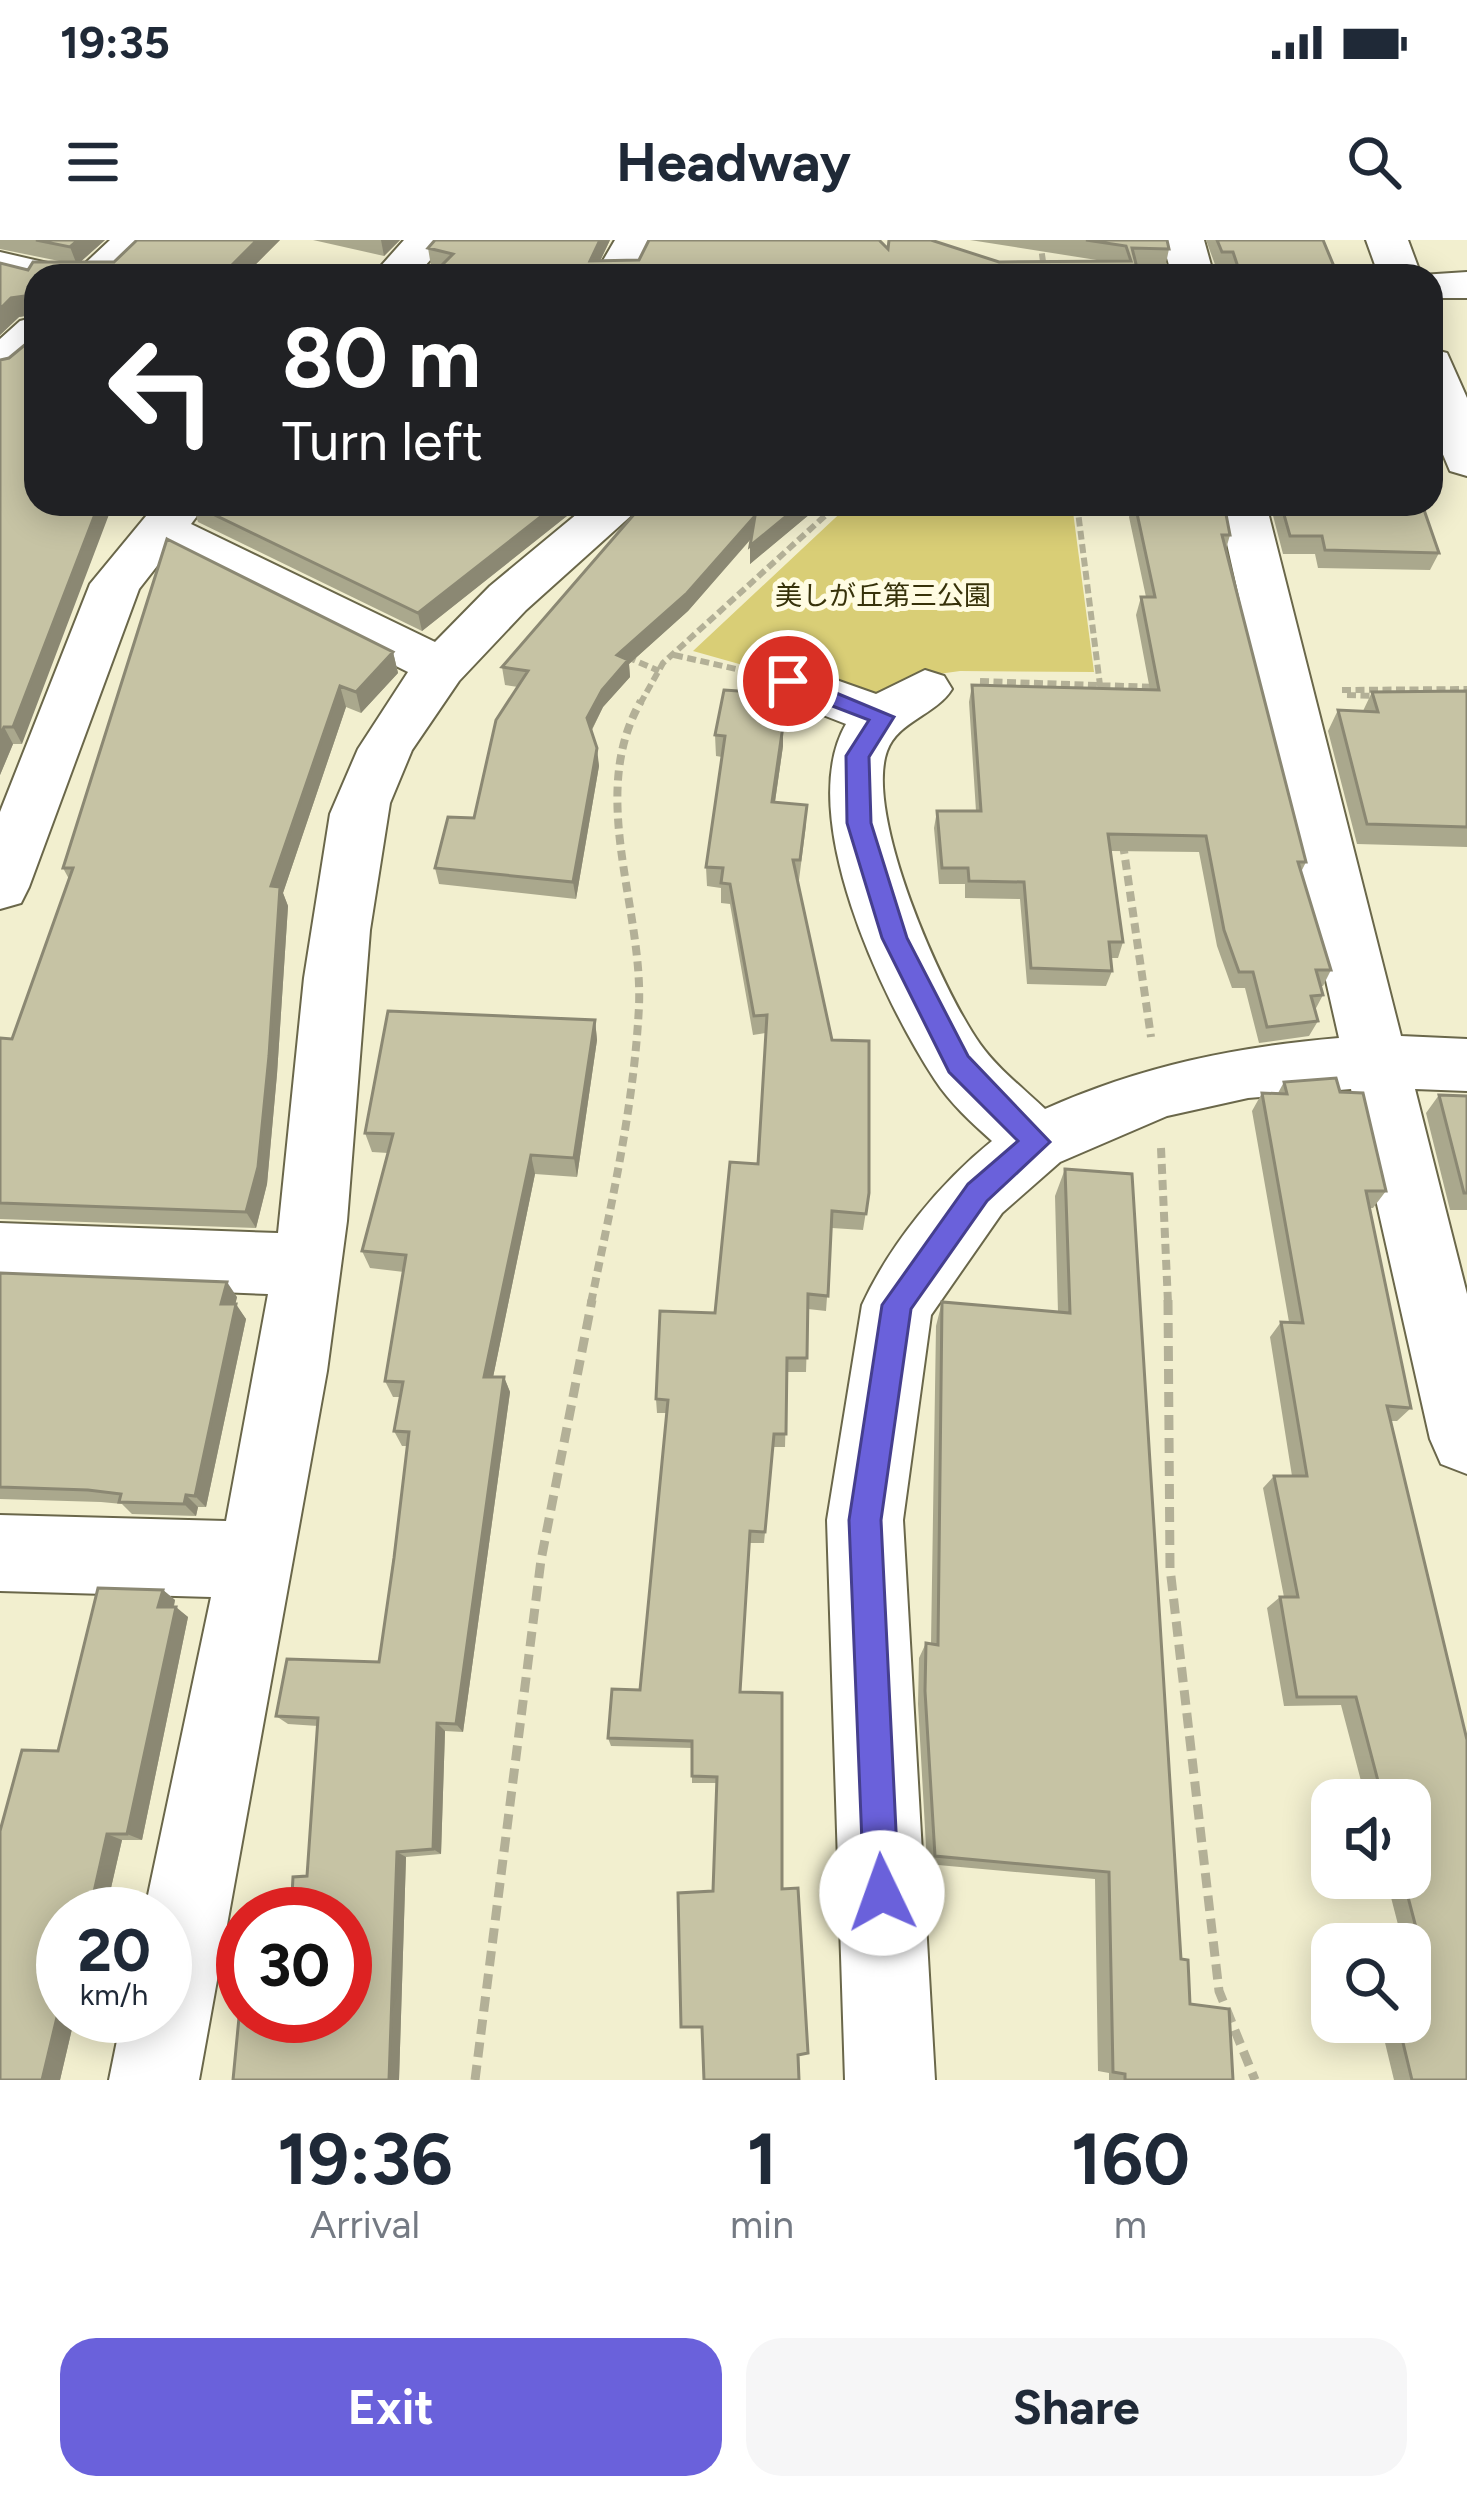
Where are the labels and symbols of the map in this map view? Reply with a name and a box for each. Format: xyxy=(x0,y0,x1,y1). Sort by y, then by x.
park label: 美しが丘第三公園 xyxy=(775,579,991,612)
pin xyxy=(737,630,839,732)
position arrow xyxy=(819,1830,945,1956)
speed limit sign: 30 xyxy=(216,1887,372,2043)

